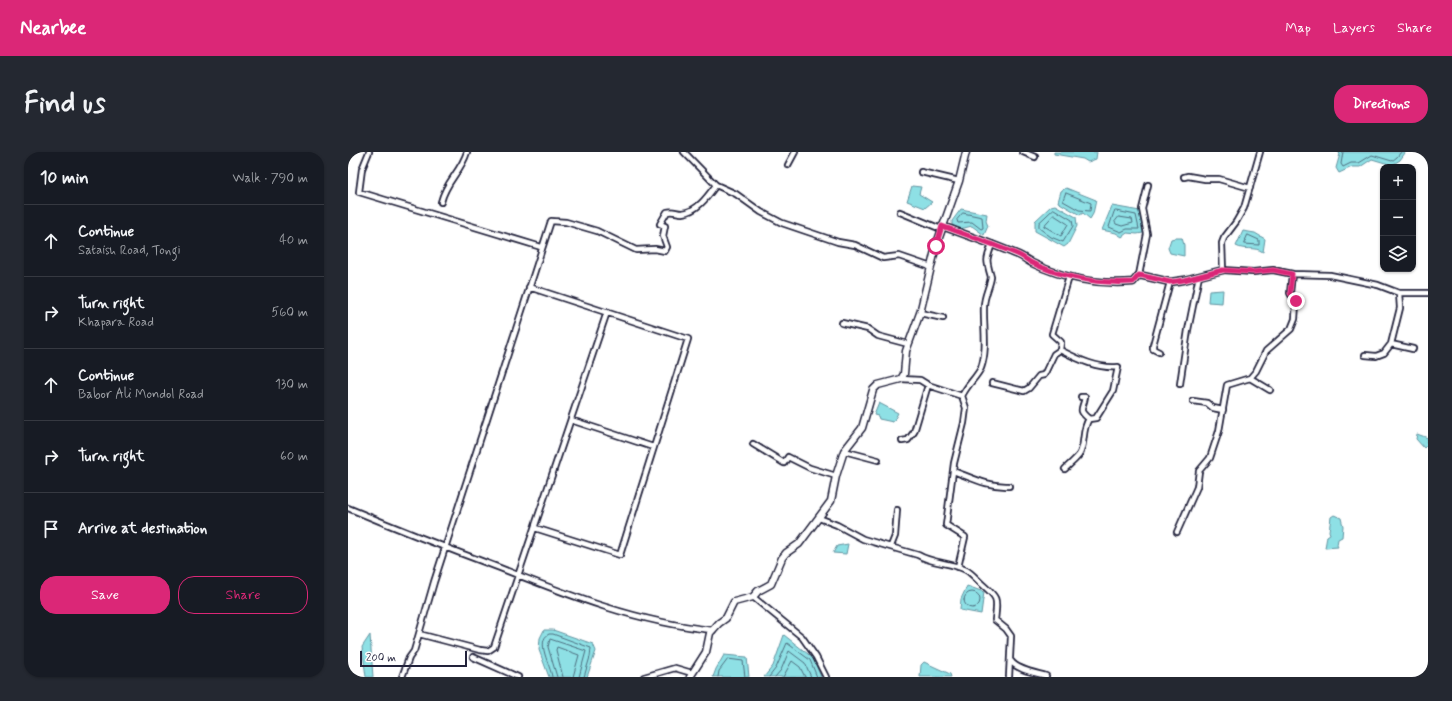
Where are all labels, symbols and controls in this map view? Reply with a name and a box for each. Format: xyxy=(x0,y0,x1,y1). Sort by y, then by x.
text: Nearbee xyxy=(20,16,86,41)
text: Map xyxy=(1285,19,1311,37)
text: Layers xyxy=(1333,19,1375,37)
text: Share xyxy=(1397,19,1432,37)
button: Directions xyxy=(1334,85,1428,123)
text: Find us xyxy=(24,86,105,123)
map controls xyxy=(1380,164,1416,272)
button: + xyxy=(1380,164,1416,200)
text: 10 min xyxy=(40,167,89,189)
text: Walk · 790 m xyxy=(233,170,308,187)
button: − xyxy=(1380,200,1416,236)
text: Continue xyxy=(78,222,134,242)
icon: ahead xyxy=(40,230,62,252)
text: 40 m xyxy=(279,232,308,249)
button: layers xyxy=(1380,236,1416,272)
route start xyxy=(927,237,945,255)
text: Sataish Road, Tongi xyxy=(78,242,181,259)
route end xyxy=(1287,292,1305,310)
text: Turn right xyxy=(78,294,145,314)
icon: right xyxy=(40,302,62,324)
text: 560 m xyxy=(271,304,308,321)
text: Khapara Road xyxy=(78,314,154,331)
text: Continue xyxy=(78,366,134,386)
icon: ahead xyxy=(40,374,62,396)
text: 130 m xyxy=(275,376,308,393)
text: Babor Ali Mondol Road xyxy=(78,386,204,403)
icon: right xyxy=(40,446,62,468)
text: Turn right xyxy=(78,447,145,467)
text: 60 m xyxy=(280,448,308,465)
icon: arrive xyxy=(40,518,62,540)
text: Arrive at destination xyxy=(78,519,207,539)
button: Save xyxy=(40,576,170,614)
button: Share xyxy=(178,576,308,614)
scale bar xyxy=(360,649,467,668)
text: 200 m xyxy=(366,651,396,665)

